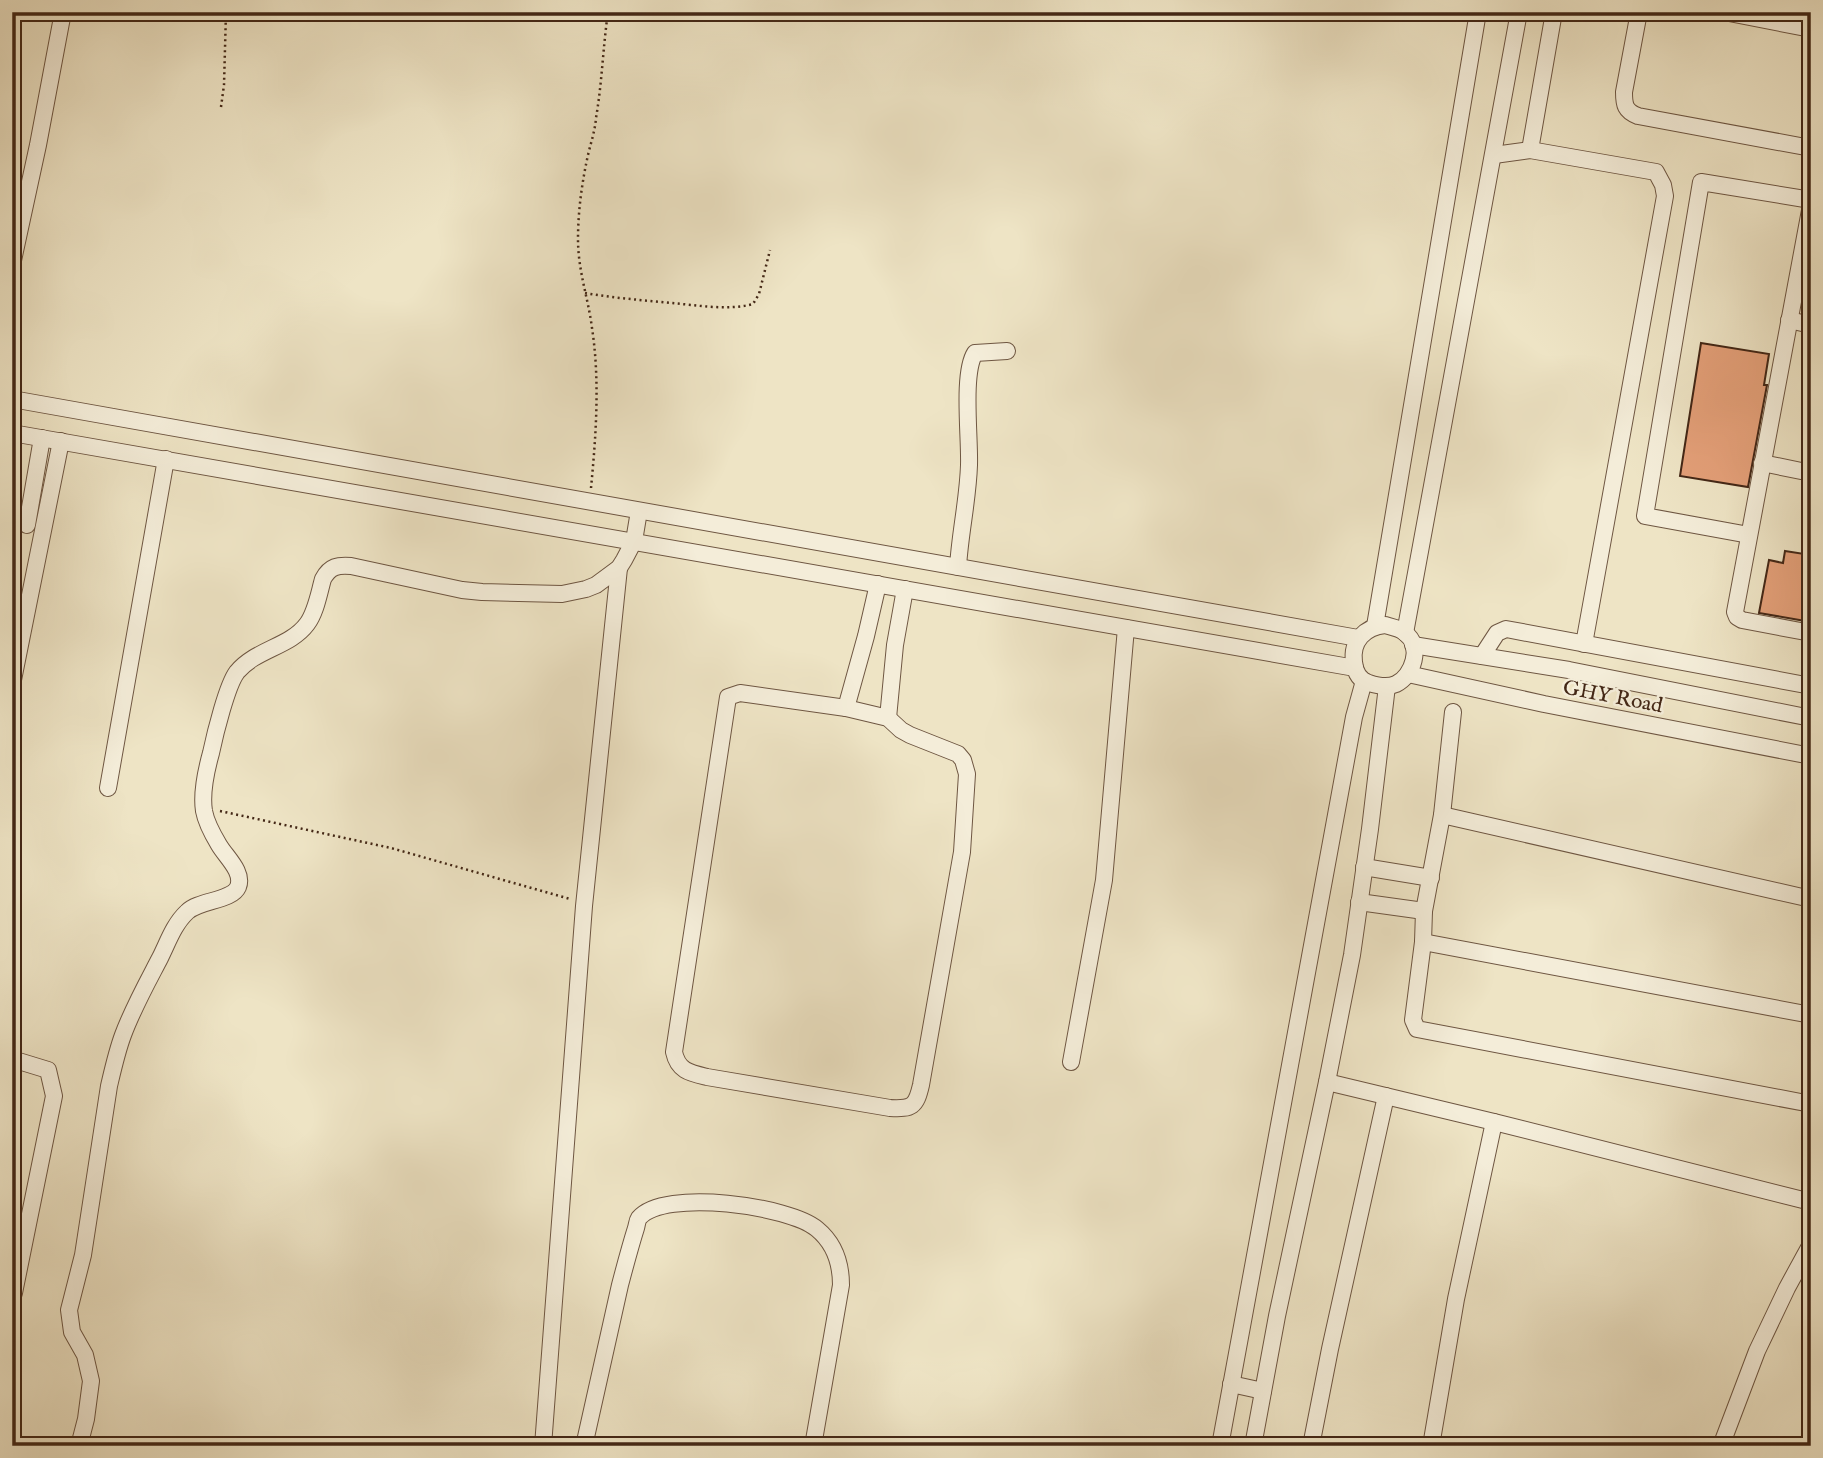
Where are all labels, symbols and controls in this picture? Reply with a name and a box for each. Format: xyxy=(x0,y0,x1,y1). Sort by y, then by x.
street label: GHY Road xyxy=(1561,675,1666,721)

